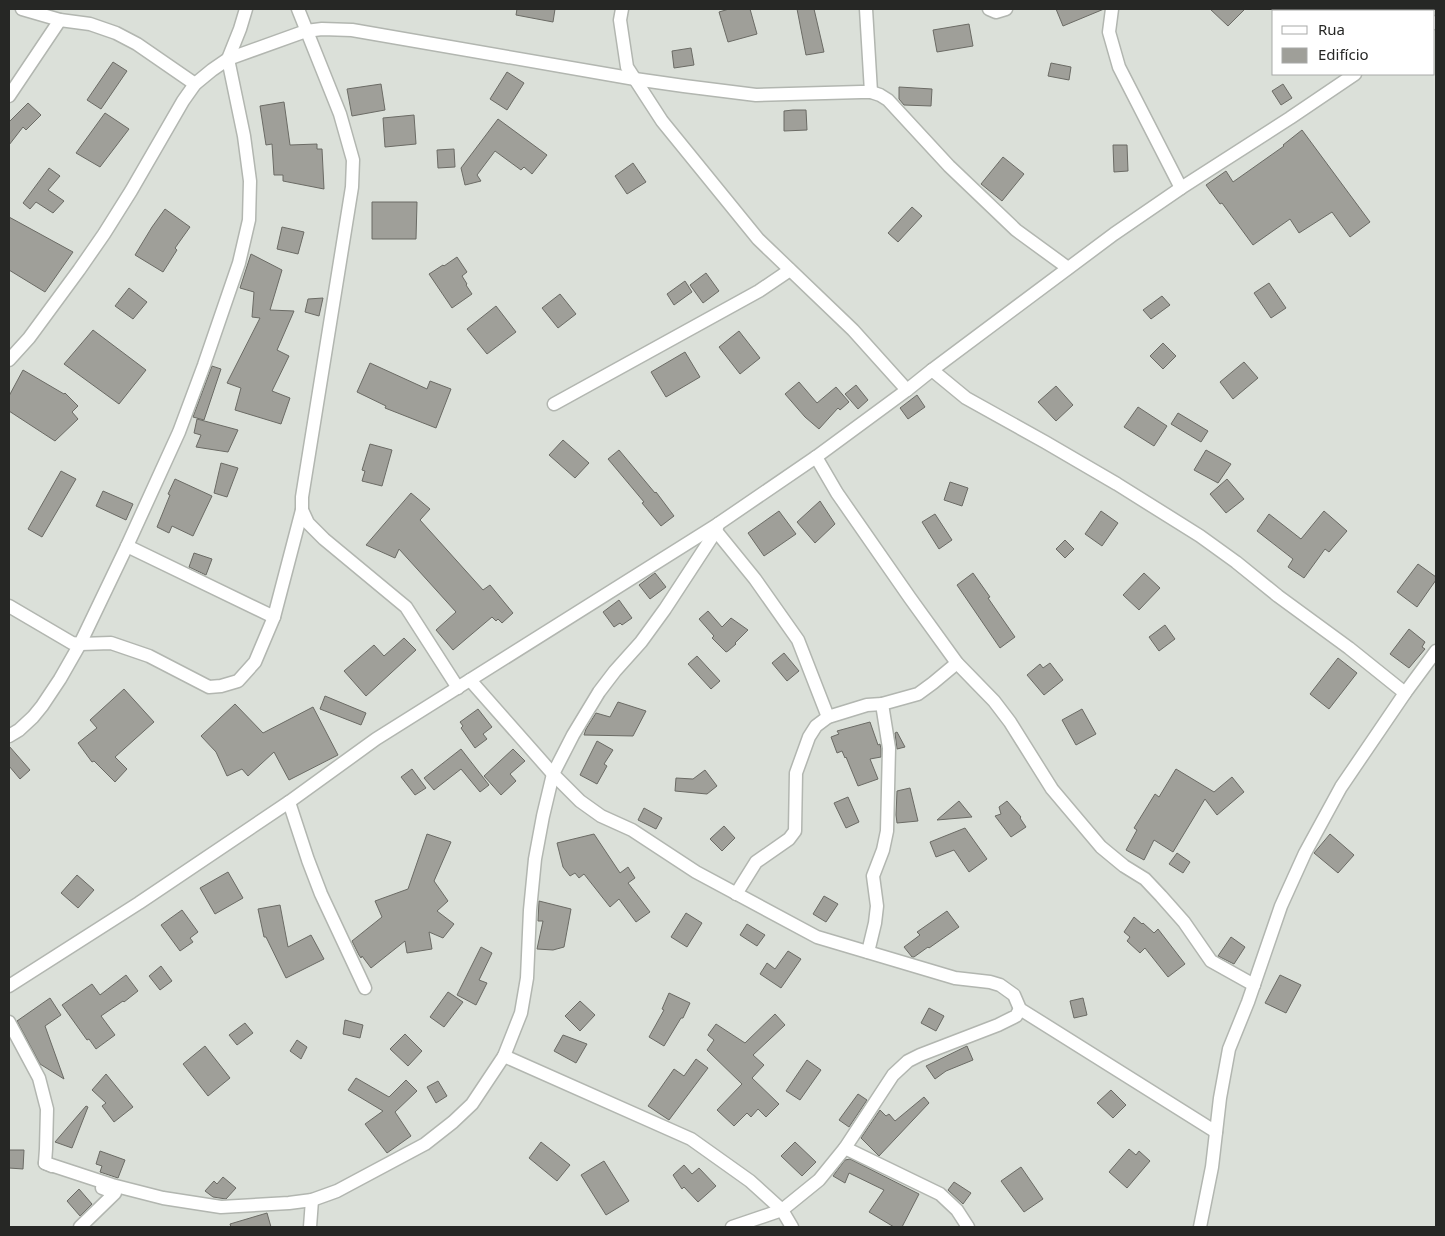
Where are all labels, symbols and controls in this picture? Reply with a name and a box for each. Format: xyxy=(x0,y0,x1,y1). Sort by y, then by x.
legend xyxy=(1272,10,1435,75)
text: Rua xyxy=(1318,19,1345,39)
text: Edifício xyxy=(1318,44,1369,64)

